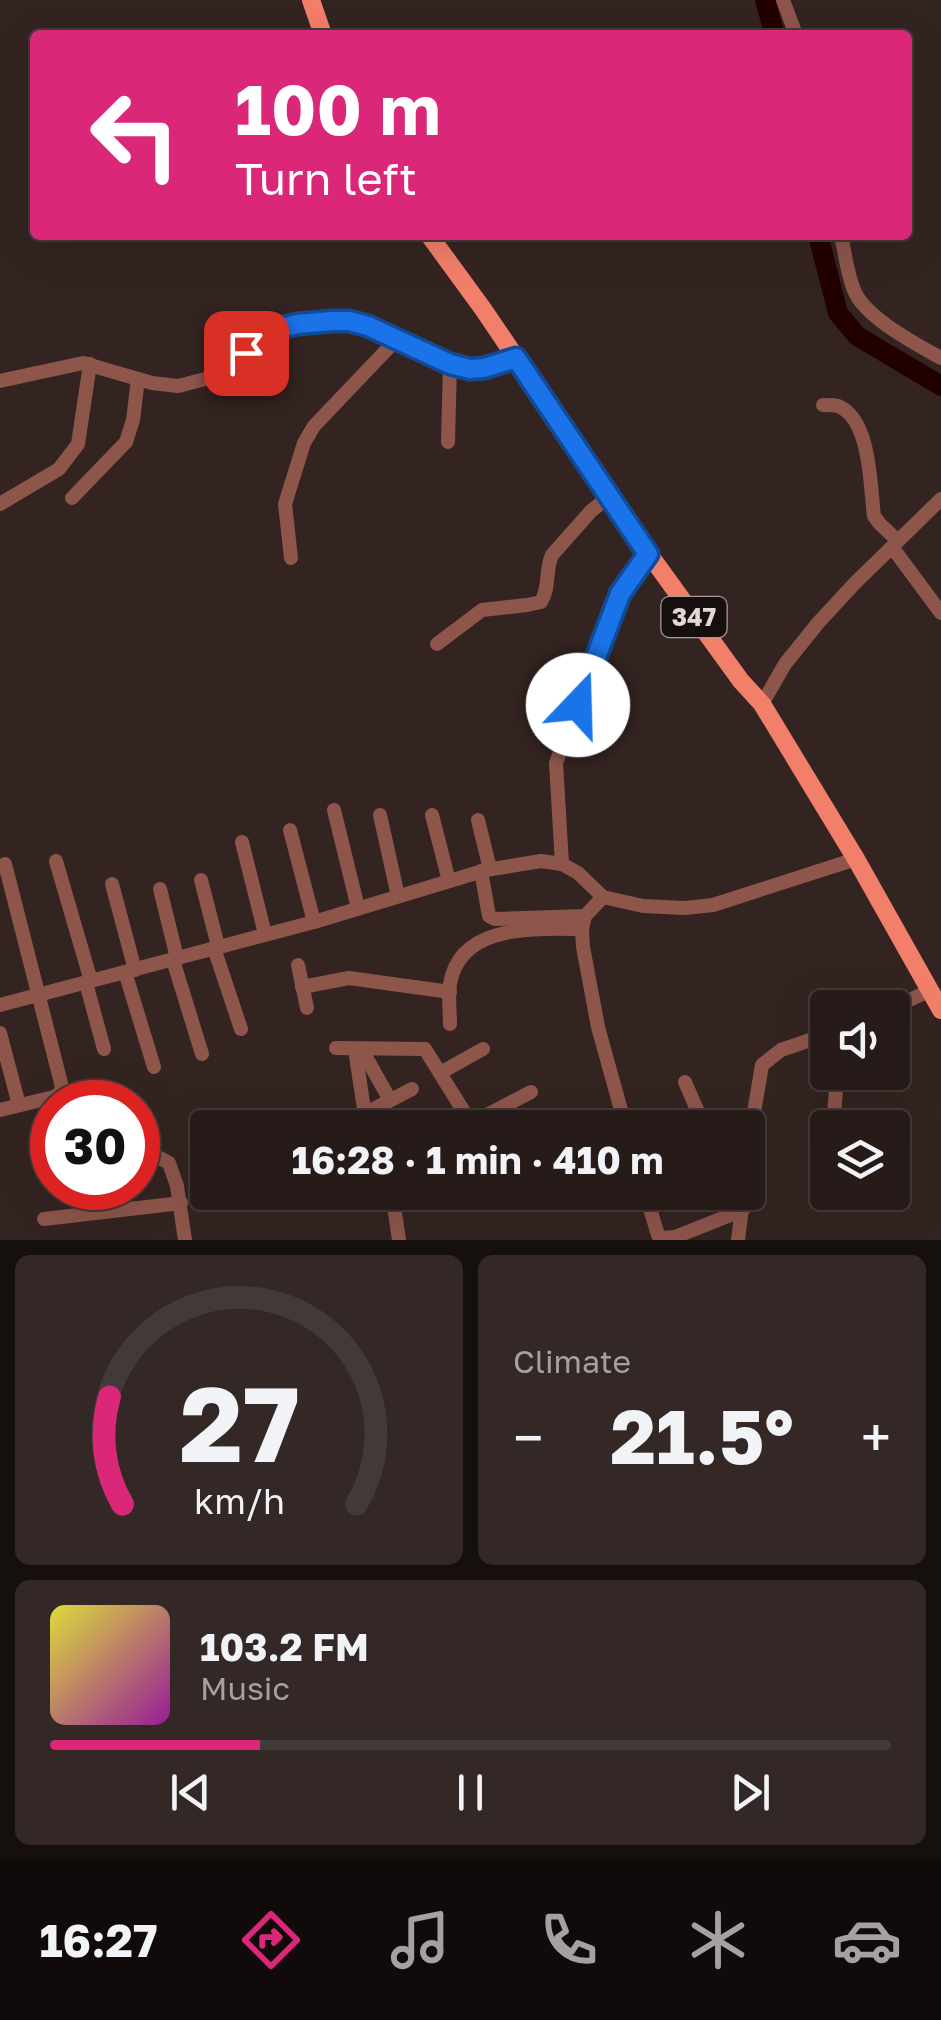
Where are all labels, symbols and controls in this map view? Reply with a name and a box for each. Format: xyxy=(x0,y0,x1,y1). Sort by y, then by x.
text: 100 m xyxy=(235,66,441,150)
icon: left xyxy=(70,70,200,200)
text: Turn left xyxy=(235,151,417,205)
pin xyxy=(204,311,289,396)
icon: arrive xyxy=(219,326,274,381)
road number: 347 xyxy=(662,597,726,637)
position arrow xyxy=(526,653,630,757)
map controls xyxy=(810,990,910,1210)
button: sound xyxy=(810,990,910,1090)
speed limit sign: 30 xyxy=(30,1080,160,1210)
button: layers xyxy=(810,1110,910,1210)
text: 16:28 · 1 min · 410 m xyxy=(291,1137,664,1182)
text: Climate xyxy=(513,1342,631,1380)
text: 27 xyxy=(179,1360,299,1485)
text: 21.5° xyxy=(610,1390,794,1481)
text: − xyxy=(513,1404,543,1470)
text: + xyxy=(861,1404,891,1470)
text: km/h xyxy=(194,1479,284,1522)
text: 103.2 FM xyxy=(200,1624,369,1669)
text: Music xyxy=(200,1669,290,1707)
icon: previous xyxy=(163,1765,218,1820)
icon: pause xyxy=(443,1765,498,1820)
icon: next xyxy=(723,1765,778,1820)
icon: directions xyxy=(236,1905,306,1975)
icon: music xyxy=(385,1905,455,1975)
icon: phone xyxy=(534,1905,604,1975)
icon: climate xyxy=(683,1905,753,1975)
icon: car xyxy=(832,1905,902,1975)
text: 16:27 xyxy=(39,1913,158,1967)

